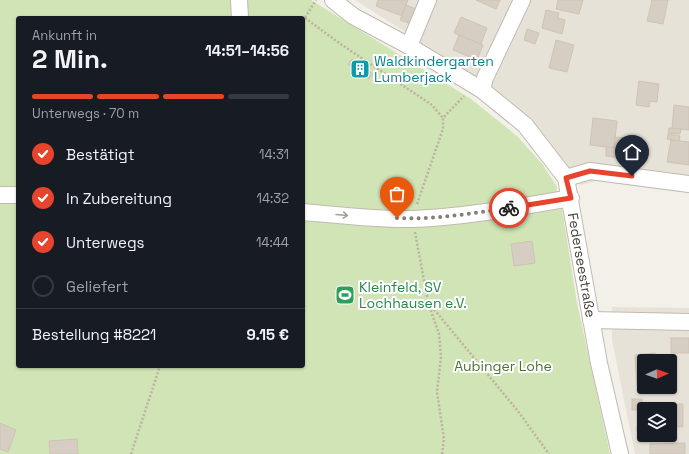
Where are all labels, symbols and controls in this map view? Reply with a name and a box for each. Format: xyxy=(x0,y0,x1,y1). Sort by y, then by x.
text: Ankunft in xyxy=(32,27,97,44)
text: 14:51–14:56 xyxy=(205,41,289,60)
text: 2 Min. xyxy=(32,42,108,76)
place label: Waldkindergarten Lumberjack xyxy=(374,52,494,86)
building icon: Waldkindergarten Lumberjack xyxy=(349,58,371,80)
text: Unterwegs · 70 m xyxy=(32,105,139,122)
pin xyxy=(615,135,649,176)
icon: home xyxy=(621,141,643,163)
icon: check xyxy=(32,143,54,165)
text: Bestätigt xyxy=(66,145,135,164)
text: 14:31 xyxy=(259,146,289,163)
pin xyxy=(380,177,414,218)
icon: bag xyxy=(386,183,408,205)
icon: check xyxy=(32,187,54,209)
courier xyxy=(489,188,529,228)
text: In Zubereitung xyxy=(66,189,172,208)
text: 14:32 xyxy=(256,190,289,207)
icon: bike xyxy=(498,197,520,219)
street label: Federseestraße xyxy=(564,211,600,319)
one-way arrow xyxy=(335,212,348,219)
icon: check xyxy=(32,231,54,253)
text: Unterwegs xyxy=(66,233,144,252)
text: 14:44 xyxy=(256,234,289,251)
text: Geliefert xyxy=(66,277,128,296)
place label: Kleinfeld, SV Lochhausen e.V. xyxy=(359,278,467,312)
sports icon: Kleinfeld, SV Lochhausen e.V. xyxy=(334,284,356,306)
text: Bestellung #8221 xyxy=(32,325,156,344)
text: 9.15 € xyxy=(246,325,289,344)
north arrow xyxy=(637,354,677,394)
map controls xyxy=(637,354,677,442)
park label: Aubinger Lohe xyxy=(454,357,552,375)
button: layers xyxy=(637,402,677,442)

